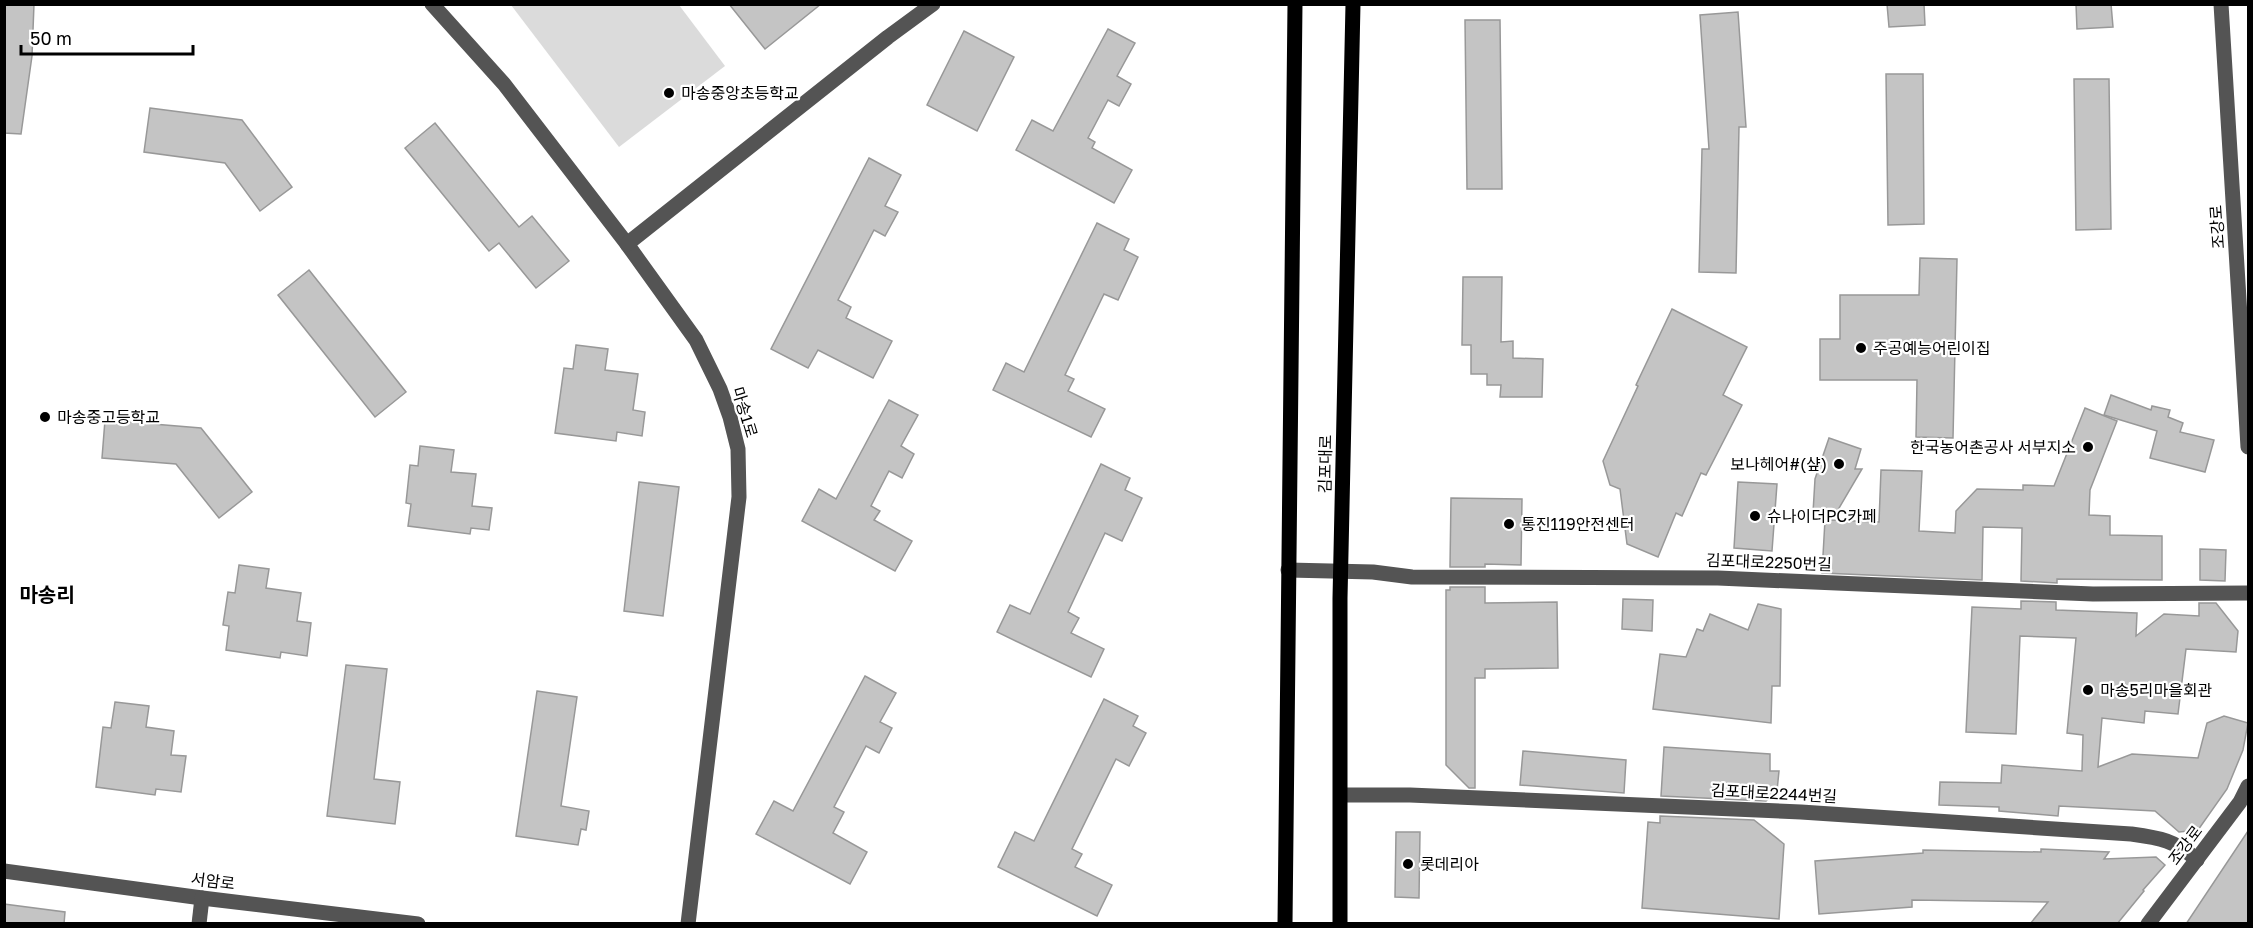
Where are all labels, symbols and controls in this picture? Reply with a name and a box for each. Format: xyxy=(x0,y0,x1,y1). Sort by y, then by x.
scale bar xyxy=(21,18,194,56)
text: 50 m xyxy=(30,27,72,49)
place label: 마송중앙초등학교 xyxy=(681,83,799,103)
marker: 마송중앙초등학교 xyxy=(662,86,676,100)
street label: 조강로 xyxy=(2205,204,2229,250)
place label: 주공예능어린이집 xyxy=(1873,338,1991,358)
marker: 주공예능어린이집 xyxy=(1854,341,1868,355)
street label: 마송1로 xyxy=(728,384,762,440)
place label: 마송중고등학교 xyxy=(57,407,160,427)
marker: 마송중고등학교 xyxy=(38,410,52,424)
street label: 김포대로 xyxy=(1314,434,1336,494)
place label: 한국농어촌공사 서부지소 xyxy=(1910,437,2076,457)
marker: 한국농어촌공사 서부지소 xyxy=(2081,440,2095,454)
place label: 보나헤어#(샾) xyxy=(1730,454,1827,474)
marker: 보나헤어#(샾) xyxy=(1832,457,1846,471)
place label: 슈나이더PC카페 xyxy=(1767,506,1877,526)
marker: 슈나이더PC카페 xyxy=(1748,509,1762,523)
place label: 통진119안전센터 xyxy=(1521,514,1635,534)
marker: 통진119안전센터 xyxy=(1502,517,1516,531)
street label: 김포대로2250번길 xyxy=(1706,550,1832,574)
district label: 마송리 xyxy=(19,582,75,606)
place label: 마송5리마을회관 xyxy=(2100,680,2213,700)
marker: 마송5리마을회관 xyxy=(2081,683,2095,697)
street label: 김포대로2244번길 xyxy=(1710,780,1838,806)
street label: 조강로 xyxy=(2164,821,2206,869)
place label: 롯데리아 xyxy=(1420,854,1479,874)
marker: 롯데리아 xyxy=(1401,857,1415,871)
street label: 서암로 xyxy=(190,868,236,894)

